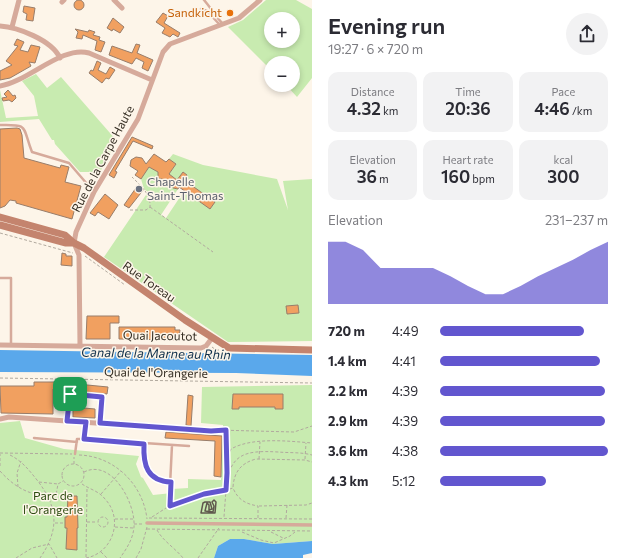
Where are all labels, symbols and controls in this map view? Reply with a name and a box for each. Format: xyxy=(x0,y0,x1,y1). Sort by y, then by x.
place label: Sandkicht xyxy=(168,5,222,19)
marker: Sandkicht xyxy=(225,8,235,18)
map controls xyxy=(264,12,300,92)
button: + xyxy=(264,12,300,48)
text: Evening run xyxy=(328,12,445,39)
button: share xyxy=(566,13,608,55)
text: 19:27 · 6 × 720 m xyxy=(328,41,423,57)
button: − xyxy=(264,56,300,92)
text: Distance xyxy=(351,85,395,98)
text: Time xyxy=(455,85,481,98)
text: Pace xyxy=(551,85,575,98)
text: 4.32 xyxy=(347,98,381,119)
text: 20:36 xyxy=(445,98,491,119)
text: 4:46 xyxy=(534,98,570,119)
street label: Rue de la Carpe Haute xyxy=(68,103,136,214)
text: km xyxy=(381,104,398,117)
text: /km xyxy=(570,104,592,117)
text: Elevation xyxy=(349,153,396,166)
text: Heart rate xyxy=(442,153,494,166)
text: kcal xyxy=(553,153,573,166)
text: 36 xyxy=(357,166,377,187)
text: 160 xyxy=(441,166,470,187)
text: 300 xyxy=(547,166,579,187)
text: m xyxy=(377,172,389,185)
text: bpm xyxy=(470,172,495,185)
place label: Chapelle Saint-Thomas xyxy=(147,174,224,202)
marker: Chapelle Saint-Thomas xyxy=(134,184,144,194)
text: Elevation xyxy=(328,212,383,228)
text: 231–237 m xyxy=(545,212,608,228)
street label: Rue Toreau xyxy=(121,258,179,304)
text: 720 m xyxy=(328,323,365,339)
text: 4:49 xyxy=(392,323,419,339)
street label: Quai Jacoutot xyxy=(123,327,197,344)
water label: Canal de la Marne au Rhin xyxy=(81,344,231,362)
text: 1.4 km xyxy=(328,353,367,369)
text: 4:41 xyxy=(392,353,416,369)
street label: Quai de l'Orangerie xyxy=(104,364,208,380)
pin xyxy=(53,377,87,411)
icon: arrive xyxy=(59,383,81,405)
text: 2.2 km xyxy=(328,383,368,399)
text: 4:39 xyxy=(392,383,418,399)
text: 2.9 km xyxy=(328,413,368,429)
text: 4:39 xyxy=(392,413,418,429)
text: 3.6 km xyxy=(328,443,368,459)
text: 4:38 xyxy=(392,443,418,459)
text: 4.3 km xyxy=(328,473,368,489)
text: 5:12 xyxy=(392,473,415,489)
park label: Parc de l'Orangerie xyxy=(23,488,83,516)

